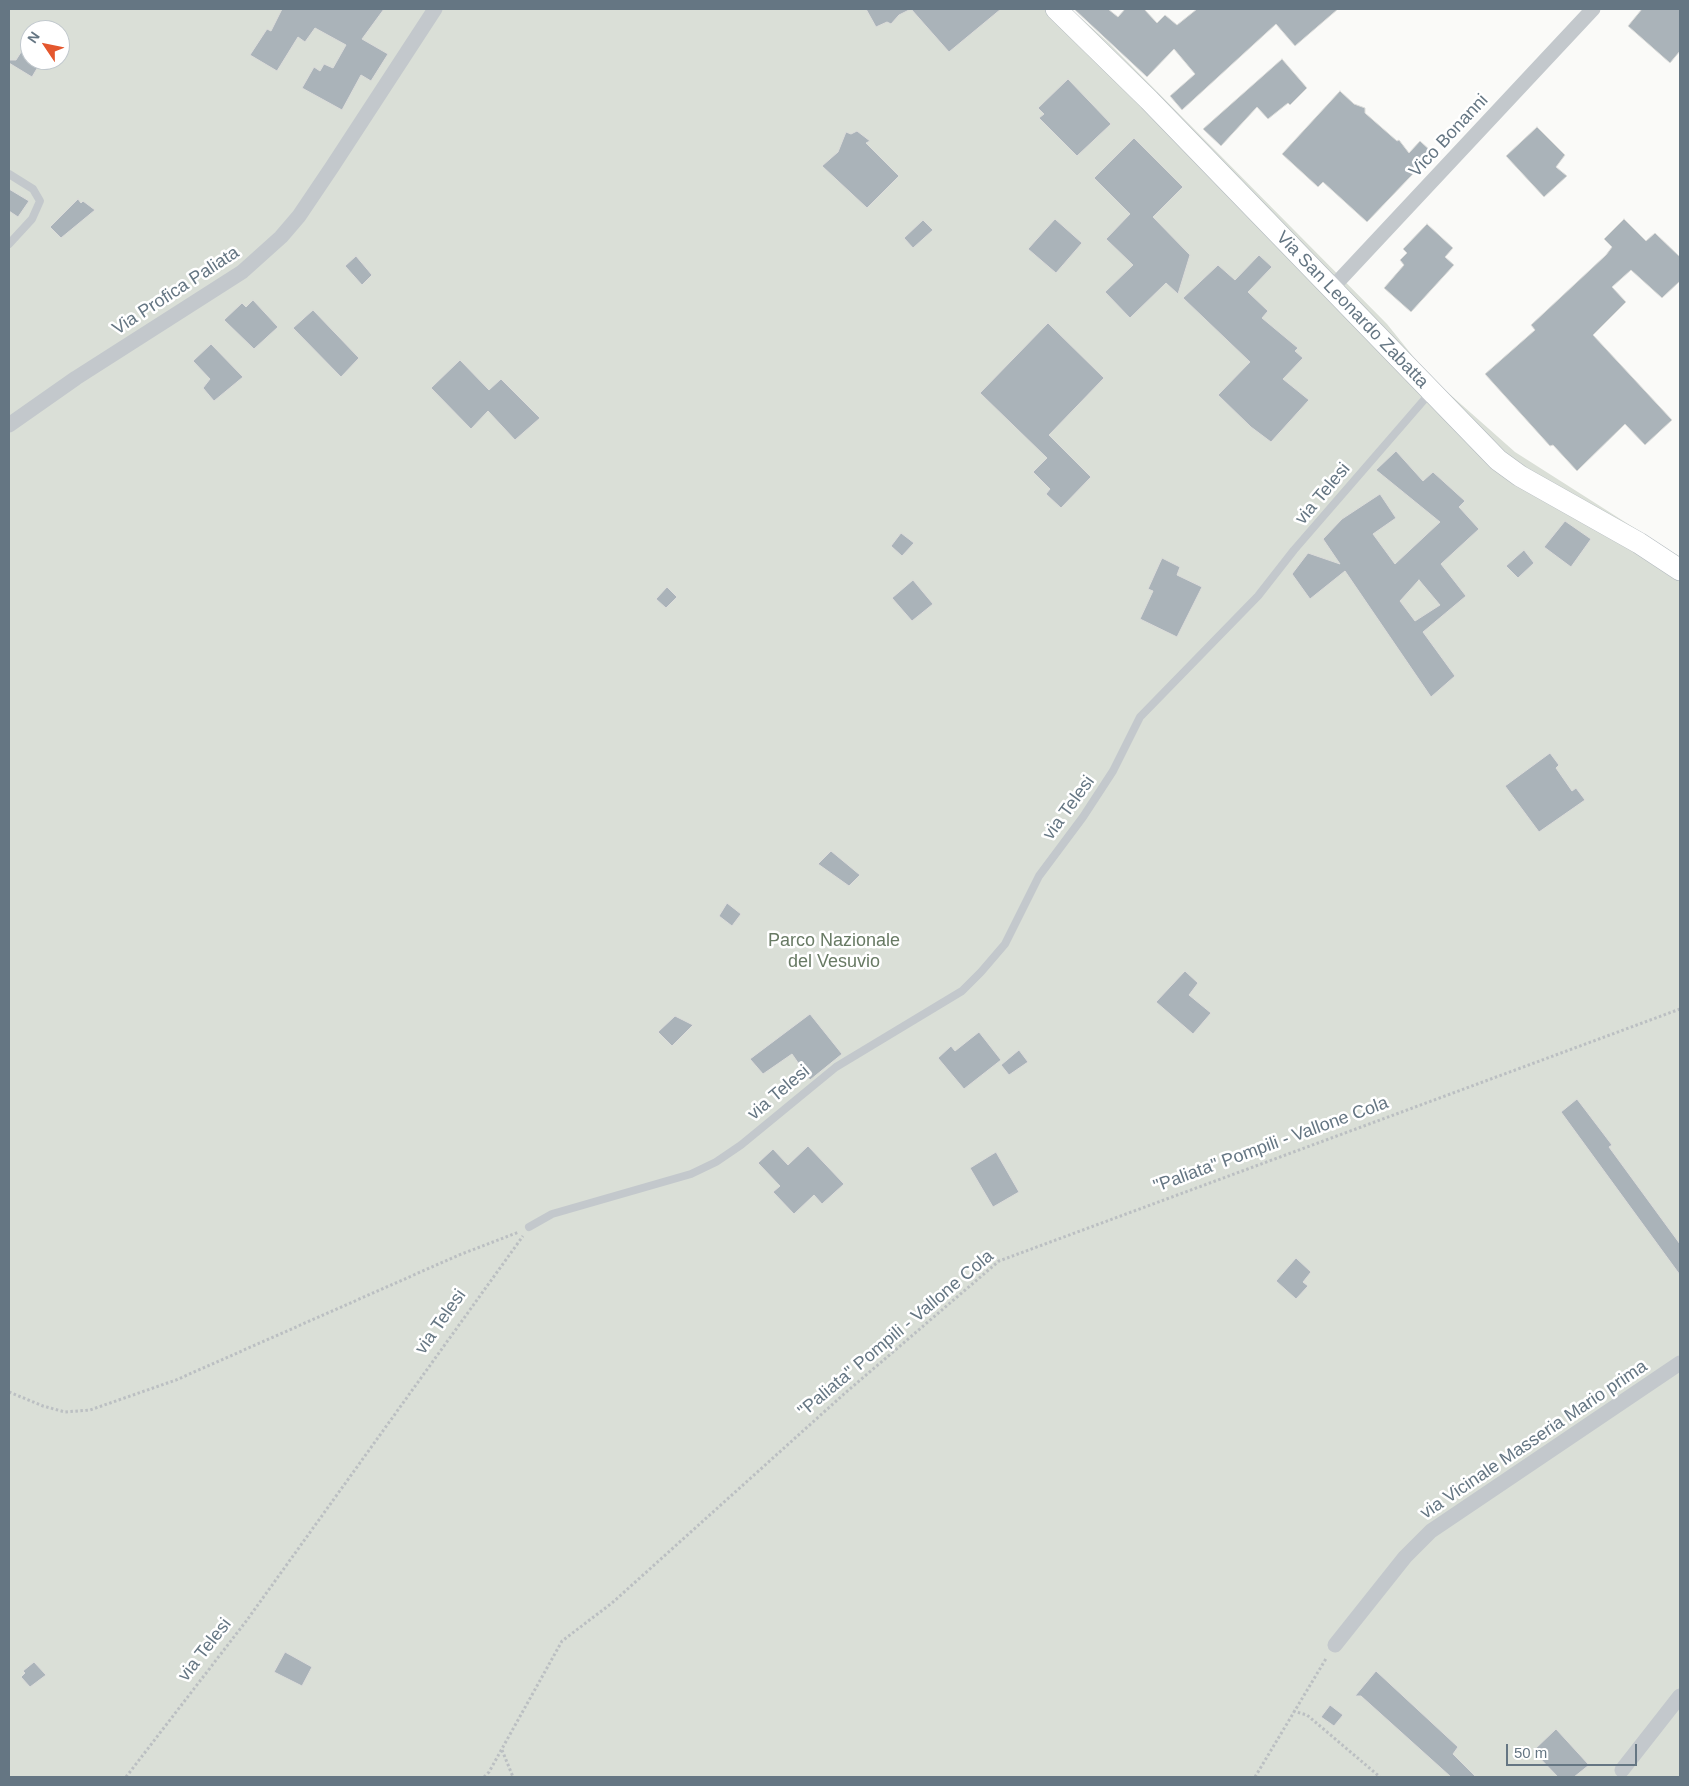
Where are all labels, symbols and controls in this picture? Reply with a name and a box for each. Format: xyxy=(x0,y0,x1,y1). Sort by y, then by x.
north arrow xyxy=(20,20,70,70)
text: N xyxy=(24,29,43,46)
street label: Vico Bonanni xyxy=(1405,90,1493,182)
street label: Via San Leonardo Zabatta xyxy=(1271,227,1433,393)
street label: Via Profica Paliata xyxy=(109,242,243,340)
street label: via Telesi xyxy=(1291,459,1355,529)
street label: via Telesi xyxy=(1039,772,1099,844)
park label: Parco Nazionale del Vesuvio xyxy=(768,930,900,972)
street label: via Telesi xyxy=(744,1061,814,1125)
street label: "Paliata" Pompili - Vallone Cola xyxy=(1151,1092,1391,1198)
street label: "Paliata" Pompili - Vallone Cola xyxy=(794,1246,998,1422)
street label: via Telesi xyxy=(411,1285,471,1359)
street label: via Vicinale Masseria Mario prima xyxy=(1417,1356,1651,1524)
street label: via Telesi xyxy=(174,1614,236,1686)
scale bar xyxy=(1509,1734,1640,1766)
text: 50 m xyxy=(1514,1744,1547,1761)

